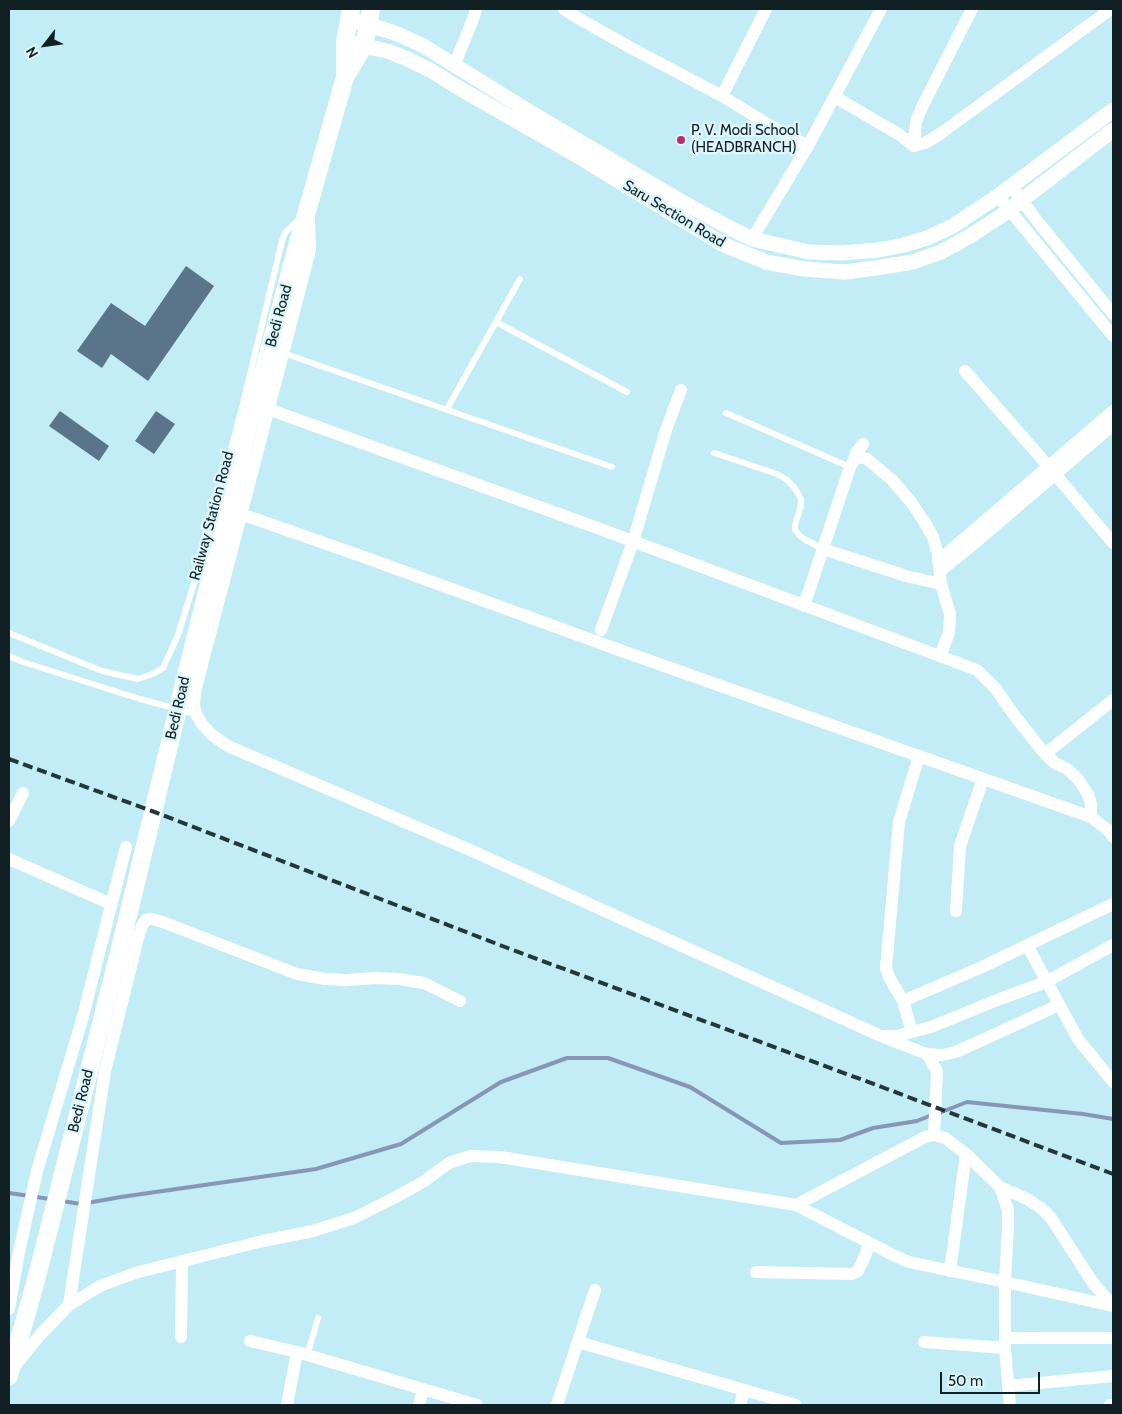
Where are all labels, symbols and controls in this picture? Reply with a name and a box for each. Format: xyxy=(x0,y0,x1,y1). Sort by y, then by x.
north arrow xyxy=(20,20,70,70)
text: N xyxy=(22,44,42,61)
place label: P. V. Modi School (HEADBRANCH) xyxy=(691,122,799,157)
marker: P. V. Modi School (HEADBRANCH) xyxy=(675,134,687,146)
street label: Saru Section Road xyxy=(620,176,728,252)
street label: Bedi Road xyxy=(262,283,296,349)
street label: Railway Station Road xyxy=(186,449,238,583)
street label: Bedi Road xyxy=(162,675,194,741)
street label: Bedi Road xyxy=(65,1068,97,1134)
scale bar xyxy=(942,1362,1042,1394)
text: 50 m xyxy=(948,1372,983,1390)

